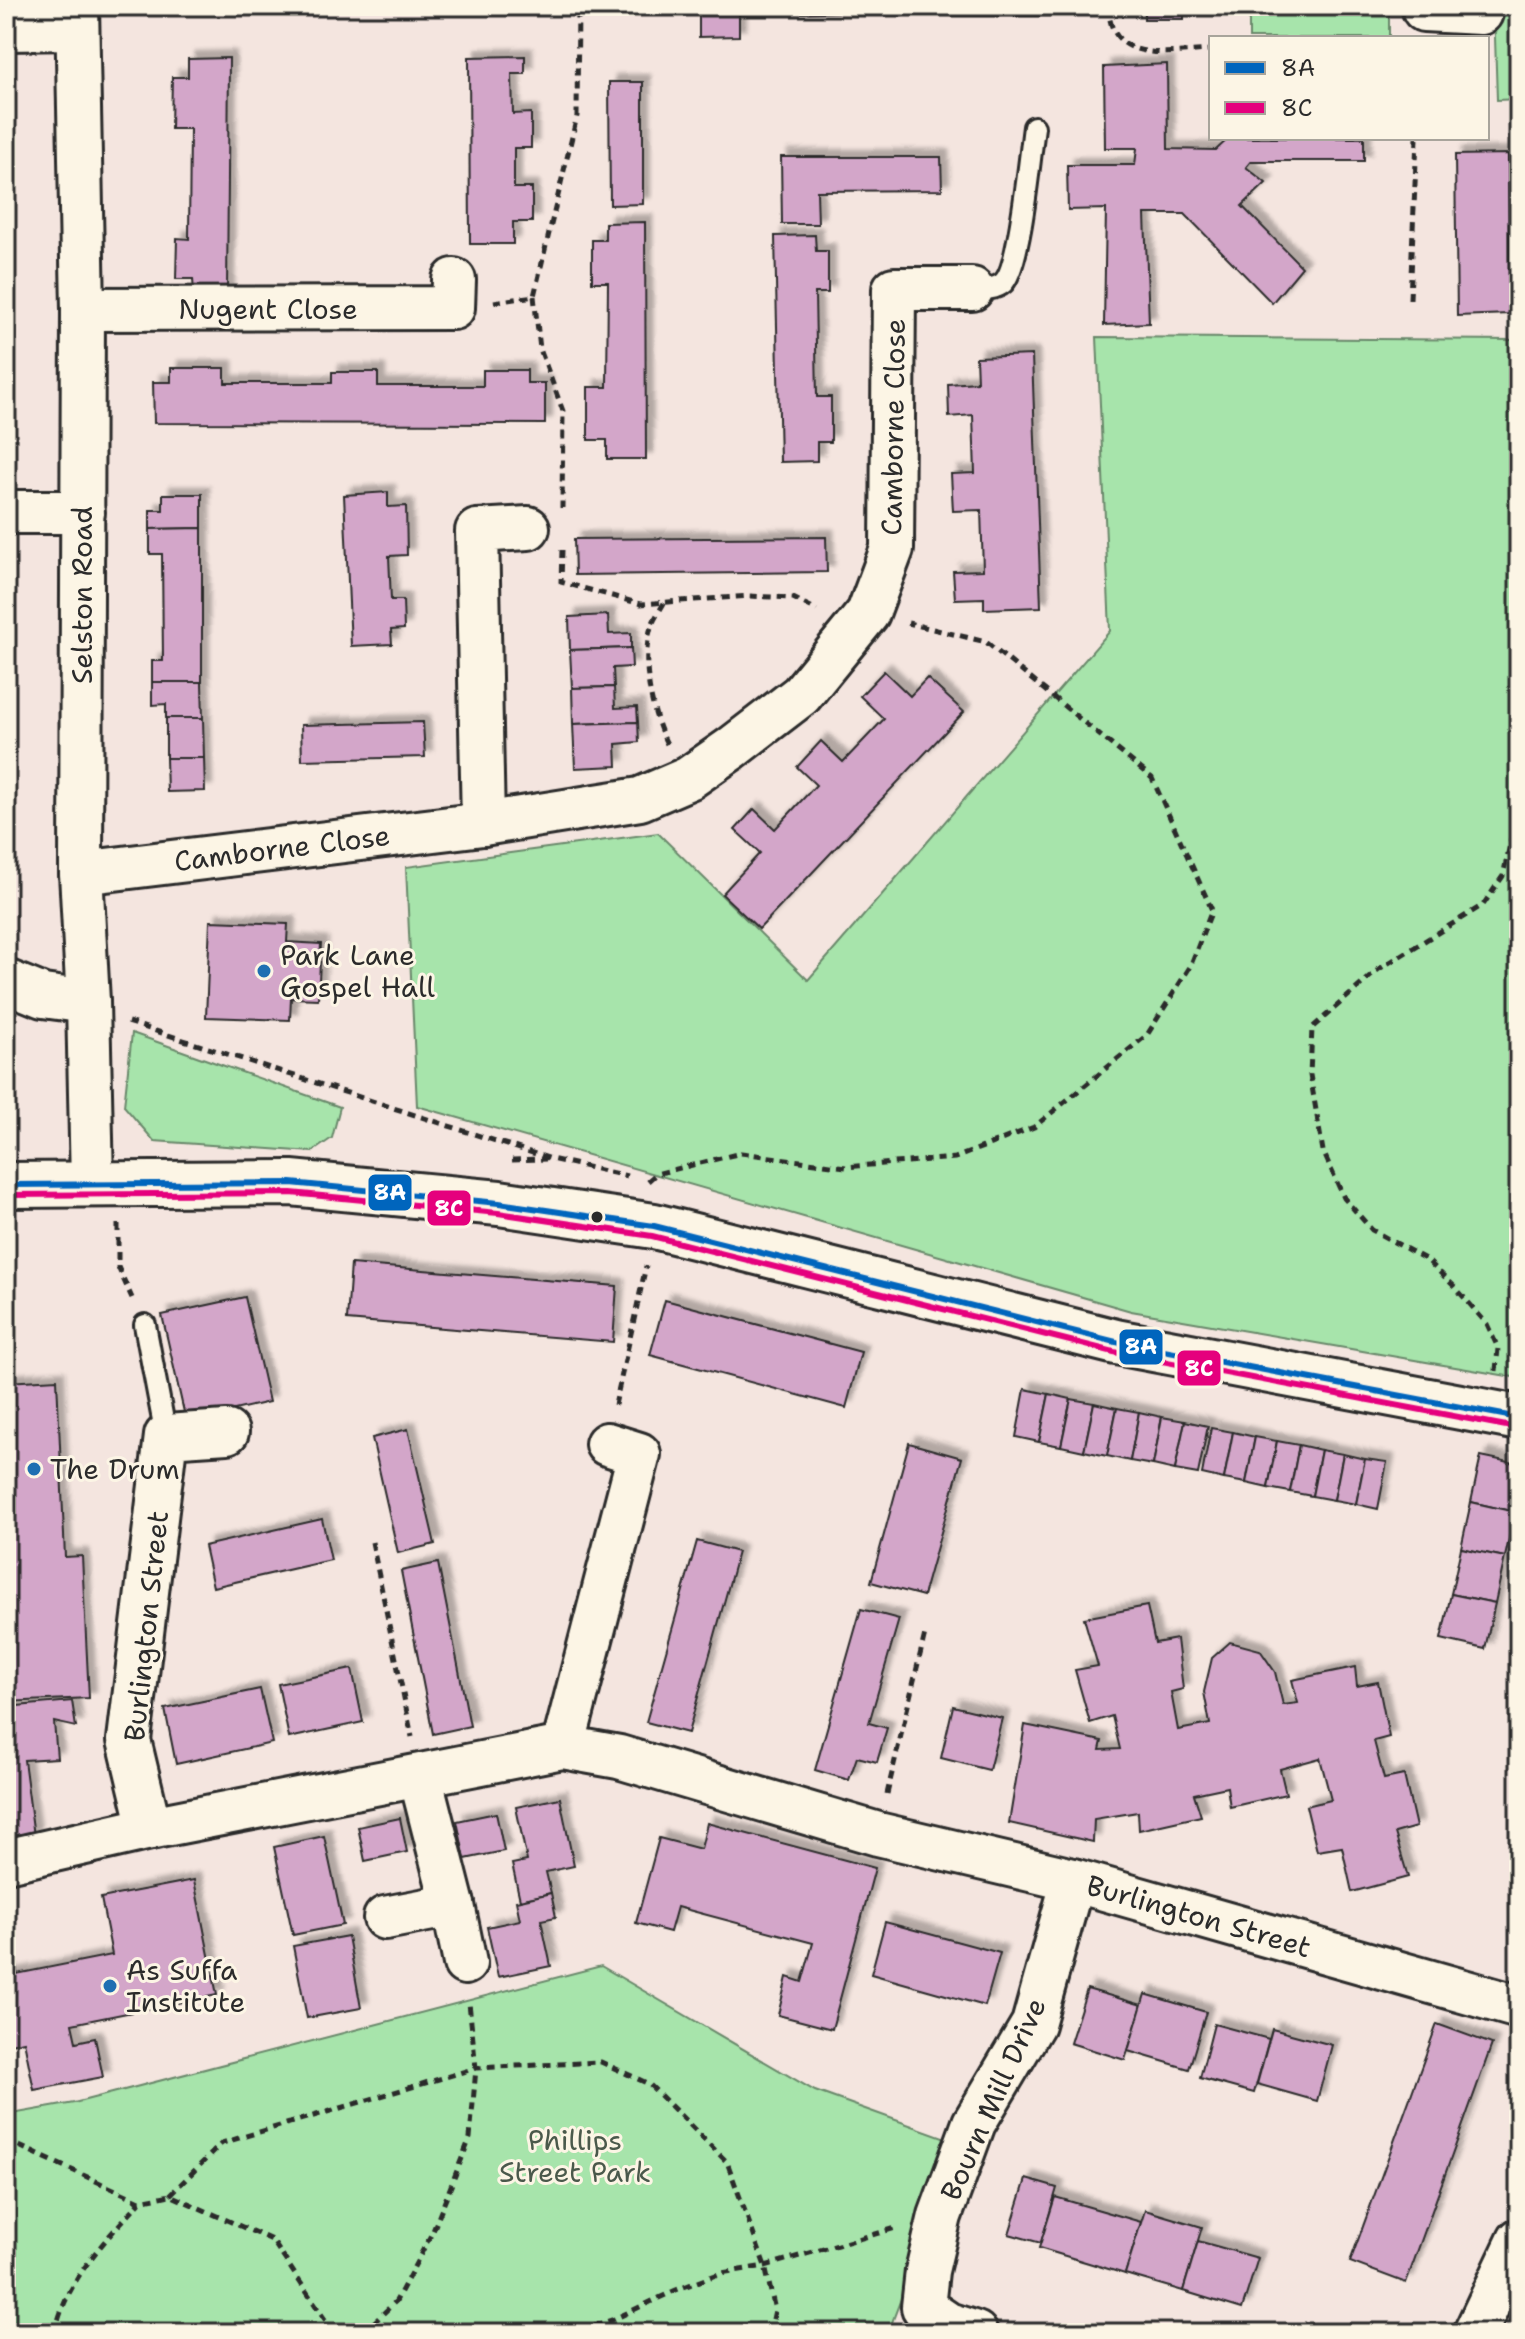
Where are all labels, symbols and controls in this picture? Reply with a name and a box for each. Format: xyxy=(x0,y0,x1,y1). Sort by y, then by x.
legend xyxy=(1209,36,1489,140)
text: 8A xyxy=(1281,52,1315,84)
text: 8C xyxy=(1281,92,1313,124)
street label: Nugent Close xyxy=(178,290,358,328)
street label: Camborne Close xyxy=(872,318,914,536)
street label: Selston Road xyxy=(63,506,101,684)
street label: Camborne Close xyxy=(172,816,392,880)
place label: Park Lane Gospel Hall xyxy=(280,936,435,1006)
marker: Park Lane Gospel Hall xyxy=(255,962,273,980)
line badge: 8A xyxy=(367,1173,413,1212)
text: 8A xyxy=(374,1178,406,1207)
line badge: 8C xyxy=(426,1189,472,1227)
text: 8C xyxy=(435,1194,463,1223)
unlabelled marker xyxy=(589,1209,605,1225)
line badge: 8A xyxy=(1118,1328,1164,1366)
text: 8A xyxy=(1125,1332,1157,1361)
line badge: 8C xyxy=(1176,1349,1222,1387)
text: 8C xyxy=(1185,1354,1213,1383)
place label: The Drum xyxy=(50,1450,180,1488)
marker: The Drum xyxy=(25,1460,43,1478)
street label: Burlington Street xyxy=(115,1509,177,1743)
street label: Burlington Street xyxy=(1082,1866,1316,1966)
place label: As Suffa Institute xyxy=(126,1951,245,2021)
marker: As Suffa Institute xyxy=(101,1977,119,1995)
street label: Bourn Mill Drive xyxy=(931,1992,1055,2206)
park label: Phillips Street Park xyxy=(499,2121,651,2191)

